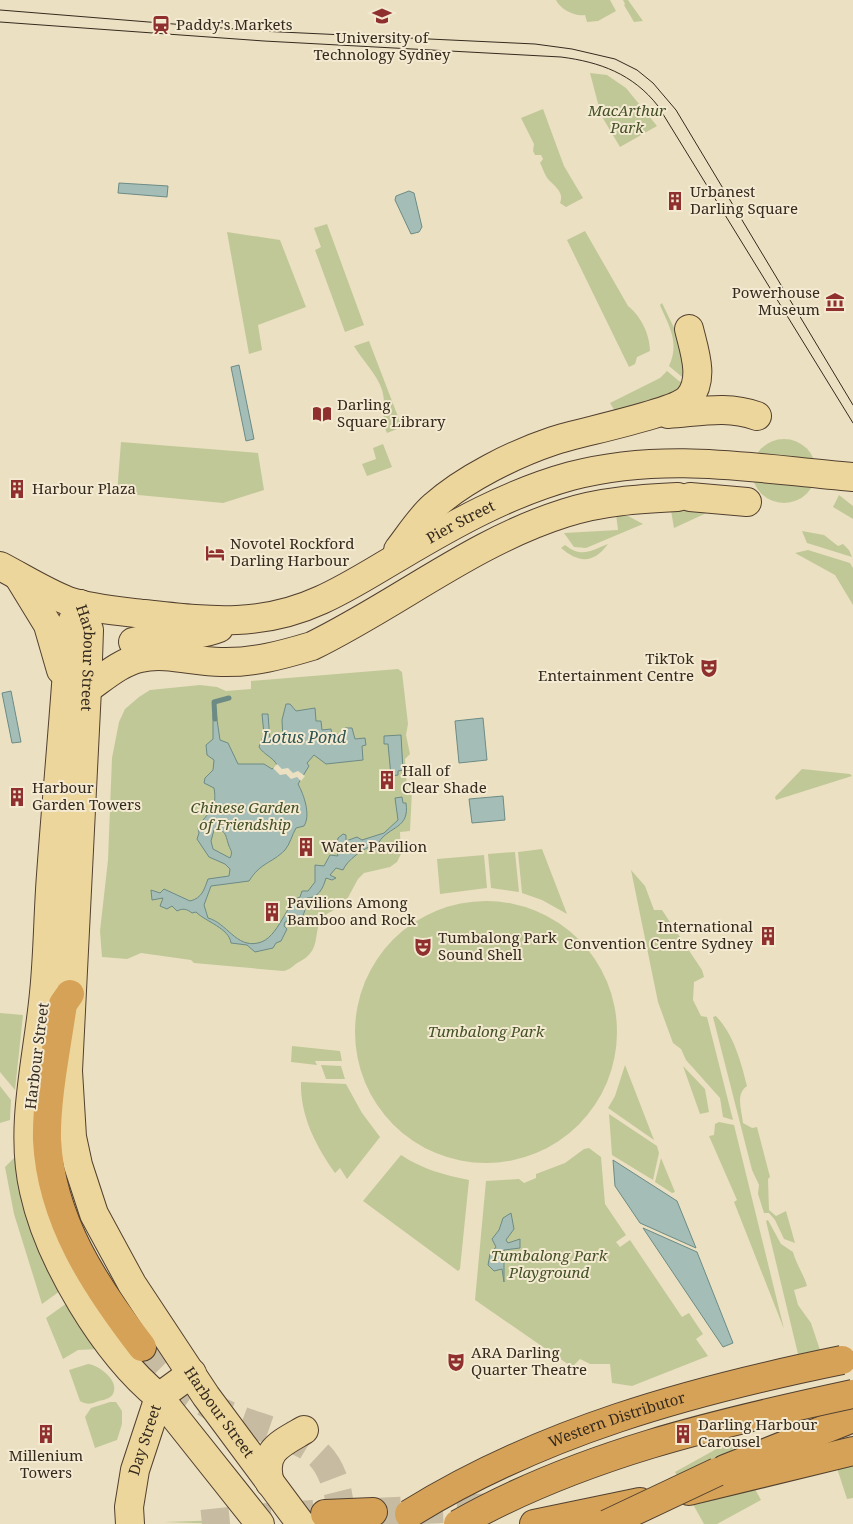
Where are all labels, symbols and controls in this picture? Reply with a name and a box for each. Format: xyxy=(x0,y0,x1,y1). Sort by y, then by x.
school or university icon: University of Technology Sydney xyxy=(371,5,393,27)
station icon: Paddy's Markets xyxy=(150,14,172,36)
place label: Paddy's Markets xyxy=(176,14,293,34)
place label: University of Technology Sydney xyxy=(313,27,451,64)
park label: MacArthur Park xyxy=(587,100,667,137)
place label: Urbanest Darling Square xyxy=(690,181,798,218)
building icon: Urbanest Darling Square xyxy=(664,190,686,212)
place label: Powerhouse Museum xyxy=(732,282,820,319)
museum icon: Powerhouse Museum xyxy=(824,291,846,313)
place label: Darling Square Library xyxy=(337,394,446,431)
library icon: Darling Square Library xyxy=(311,403,333,425)
building icon: Harbour Plaza xyxy=(6,478,28,500)
place label: Harbour Plaza xyxy=(32,478,136,498)
street label: Pier Street xyxy=(422,495,498,548)
place label: Novotel Rockford Darling Harbour xyxy=(230,533,354,570)
hotel icon: Novotel Rockford Darling Harbour xyxy=(204,542,226,564)
street label: Harbour Street xyxy=(72,601,100,712)
place label: TikTok Entertainment Centre xyxy=(538,648,694,685)
theatre icon: TikTok Entertainment Centre xyxy=(698,657,720,679)
water label: Lotus Pond xyxy=(261,726,347,748)
place label: Hall of Clear Shade xyxy=(402,760,487,797)
building icon: Hall of Clear Shade xyxy=(376,769,398,791)
place label: Harbour Garden Towers xyxy=(32,777,141,814)
building icon: Harbour Garden Towers xyxy=(6,786,28,808)
park label: Chinese Garden of Friendship xyxy=(191,797,299,834)
building icon: Water Pavilion xyxy=(295,836,317,858)
place label: Water Pavilion xyxy=(321,836,427,856)
place label: Pavilions Among Bamboo and Rock xyxy=(287,892,416,929)
building icon: Pavilions Among Bamboo and Rock xyxy=(261,901,283,923)
place label: International Convention Centre Sydney xyxy=(564,916,754,953)
building icon: International Convention Centre Sydney xyxy=(757,925,779,947)
place label: Tumbalong Park Sound Shell xyxy=(438,927,557,964)
theatre icon: Tumbalong Park Sound Shell xyxy=(412,936,434,958)
street label: Harbour Street xyxy=(20,1001,52,1111)
park label: Tumbalong Park xyxy=(428,1021,545,1041)
park label: Tumbalong Park Playground xyxy=(491,1245,608,1282)
place label: ARA Darling Quarter Theatre xyxy=(471,1342,587,1379)
theatre icon: ARA Darling Quarter Theatre xyxy=(445,1351,467,1373)
street label: Harbour Street xyxy=(180,1362,259,1461)
street label: Western Distributor xyxy=(545,1387,687,1452)
street label: Day Street xyxy=(123,1402,165,1478)
place label: Darling Harbour Carousel xyxy=(698,1414,817,1451)
building icon: Millenium Towers xyxy=(35,1423,57,1445)
building icon: Darling Harbour Carousel xyxy=(672,1423,694,1445)
place label: Millenium Towers xyxy=(9,1445,83,1482)

